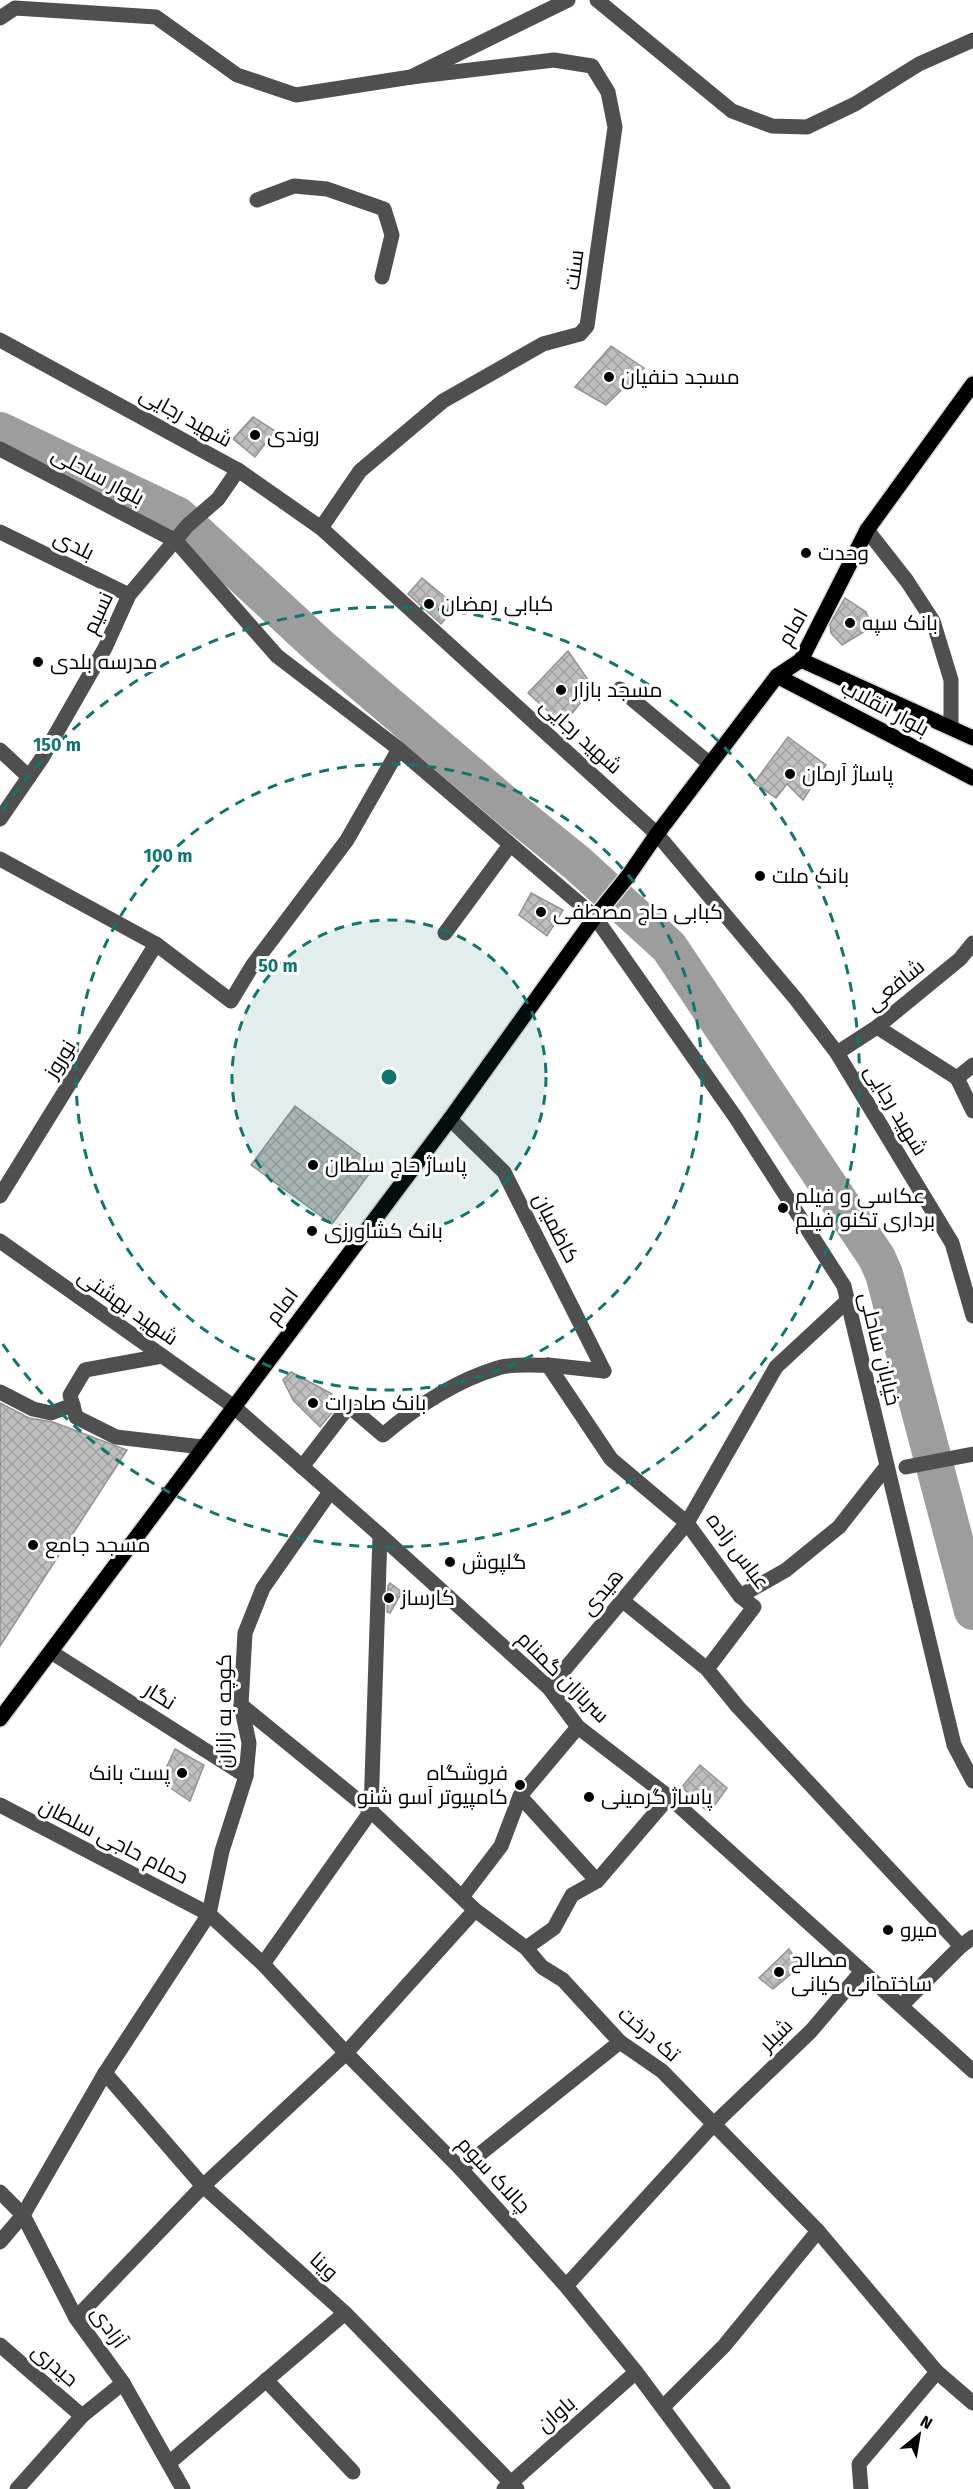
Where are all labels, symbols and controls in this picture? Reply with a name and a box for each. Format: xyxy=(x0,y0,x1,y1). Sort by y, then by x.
street label: سنت xyxy=(558,248,590,292)
place label: مسجد حنفیان xyxy=(621,364,740,390)
marker: مسجد حنفیان xyxy=(602,370,616,384)
street label: شهید رجایی xyxy=(135,381,237,453)
place label: روندی xyxy=(267,422,320,448)
marker: روندی xyxy=(248,428,262,442)
street label: بلوار ساحلی xyxy=(47,441,149,511)
street label: بلدی xyxy=(49,524,99,566)
place label: وحدت xyxy=(818,540,869,566)
marker: وحدت xyxy=(799,546,813,560)
street label: نسیم xyxy=(77,588,120,639)
place label: کبابی رمضان xyxy=(441,591,553,617)
marker: کبابی رمضان xyxy=(422,597,436,611)
street label: امام xyxy=(772,604,815,651)
place label: بانک سپه xyxy=(862,610,938,636)
marker: بانک سپه xyxy=(843,616,857,630)
place label: مدرسه بلدی xyxy=(50,649,157,675)
marker: مدرسه بلدی xyxy=(31,655,45,669)
street label: بلوار انقلاب xyxy=(836,674,934,742)
place label: مسجد بازار xyxy=(572,677,663,703)
marker: مسجد بازار xyxy=(554,683,568,697)
street label: شهید رجایی xyxy=(534,692,628,780)
text: 150 m xyxy=(33,734,81,756)
place label: پاساژ آرمان xyxy=(802,761,894,788)
marker: پاساژ آرمان xyxy=(783,767,797,781)
text: 100 m xyxy=(144,845,192,867)
place label: بانک ملت xyxy=(772,863,849,889)
marker: بانک ملت xyxy=(753,869,767,883)
place label: کبابی حاج مصطفی xyxy=(553,899,723,926)
marker: کبابی حاج مصطفی xyxy=(534,905,548,919)
street label: شافعی xyxy=(860,953,930,1017)
text: 50 m xyxy=(258,955,298,977)
street label: نوروز xyxy=(38,1035,82,1084)
street label: شهید رجایی xyxy=(859,1060,933,1160)
centre of rings xyxy=(379,1067,399,1087)
place label: پاساژ حاج سلطان xyxy=(325,1152,467,1179)
marker: پاساژ حاج سلطان xyxy=(306,1158,320,1172)
place label: عکاسی و فیلم برداری تکنو فیلم xyxy=(795,1183,935,1234)
street label: کاظمیان xyxy=(527,1188,585,1268)
marker: عکاسی و فیلم برداری تکنو فیلم xyxy=(776,1201,790,1215)
place label: بانک کشاورزی xyxy=(324,1218,443,1244)
marker: بانک کشاورزی xyxy=(305,1224,319,1238)
street label: شهید بهشتی xyxy=(73,1263,183,1351)
street label: امام xyxy=(260,1283,305,1330)
street label: خیابان ساحلی xyxy=(853,1290,907,1408)
place label: بانک صادرات xyxy=(325,1390,426,1416)
marker: بانک صادرات xyxy=(306,1396,320,1410)
street label: عباس زاده xyxy=(701,1507,775,1595)
place label: مسجد جامع xyxy=(45,1532,151,1559)
marker: مسجد جامع xyxy=(26,1538,40,1552)
place label: گلپوش xyxy=(462,1549,526,1575)
marker: گلپوش xyxy=(443,1555,457,1569)
street label: هیدی xyxy=(575,1563,629,1621)
place label: کارساز xyxy=(400,1585,455,1611)
marker: کارساز xyxy=(382,1591,396,1605)
street label: سربازان گمنام xyxy=(511,1625,615,1729)
street label: کوچه به زازان xyxy=(211,1654,238,1768)
street label: نگار xyxy=(139,1676,181,1716)
place label: پست بانک xyxy=(89,1760,170,1787)
place label: فروشگاه کامپیوتر آسو شنو xyxy=(357,1760,508,1810)
marker: پست بانک xyxy=(175,1766,189,1780)
marker: فروشگاه کامپیوتر آسو شنو xyxy=(513,1778,527,1792)
place label: پاساژ گرمینی xyxy=(601,1784,713,1811)
marker: پاساژ گرمینی xyxy=(582,1790,596,1804)
street label: حمام حاجی سلطان xyxy=(35,1792,193,1891)
place label: میرو xyxy=(900,1917,937,1943)
marker: میرو xyxy=(881,1923,895,1937)
place label: مصالح ساختمانی کیانی xyxy=(791,1947,932,1997)
marker: مصالح ساختمانی کیانی xyxy=(772,1965,786,1979)
street label: تک درخت xyxy=(613,2001,686,2068)
street label: شیلر xyxy=(753,2013,798,2058)
street label: چالاک سوم xyxy=(451,2131,536,2220)
street label: وینا xyxy=(304,2246,344,2286)
street label: آزادی xyxy=(85,2301,133,2353)
street label: حیدری xyxy=(26,2338,84,2392)
street label: باوان xyxy=(531,2390,581,2438)
north arrow xyxy=(889,2405,949,2465)
text: N xyxy=(917,2412,936,2433)

